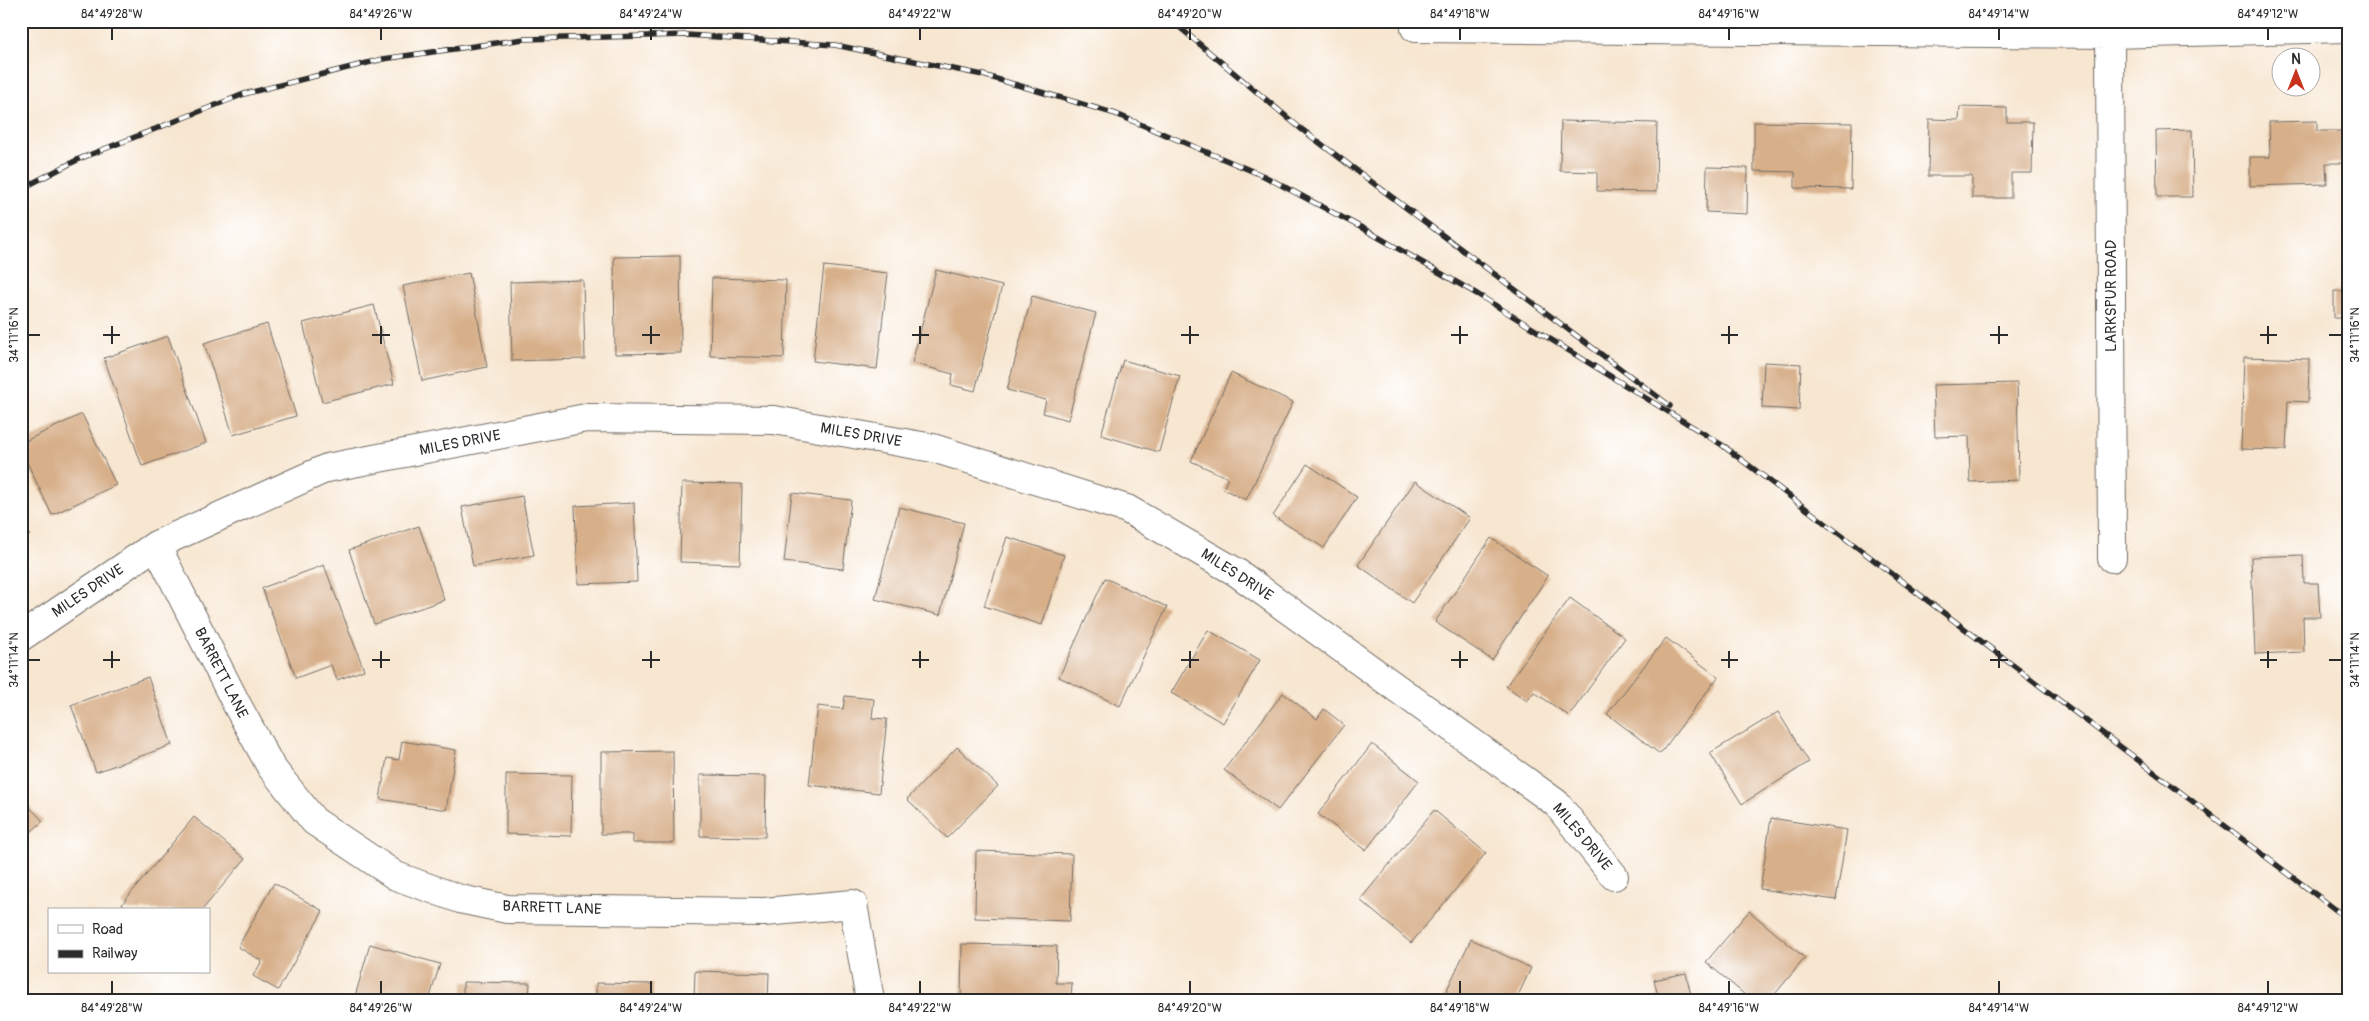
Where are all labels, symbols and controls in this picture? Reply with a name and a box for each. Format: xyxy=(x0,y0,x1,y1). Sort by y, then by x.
text: 84°49'28"W xyxy=(81,7,143,22)
text: 84°49'26"W xyxy=(350,7,412,22)
text: 84°49'24"W xyxy=(620,7,682,22)
text: 84°49'22"W xyxy=(889,7,951,22)
text: 84°49'20"W xyxy=(1158,7,1222,22)
text: 84°49'18"W xyxy=(1430,7,1490,22)
text: 84°49'16"W xyxy=(1699,7,1759,22)
text: 84°49'14"W xyxy=(1969,7,2029,22)
text: 84°49'12"W xyxy=(2238,7,2298,22)
north arrow xyxy=(2272,48,2322,98)
text: N xyxy=(2291,51,2301,68)
street label: LARKSPUR ROAD xyxy=(2102,240,2121,352)
text: 34°11'16"N xyxy=(7,307,22,363)
text: 34°11'16"N xyxy=(2348,307,2363,363)
street label: MILES DRIVE xyxy=(819,418,903,452)
street label: MILES DRIVE xyxy=(418,426,502,460)
street label: MILES DRIVE xyxy=(1197,545,1277,606)
street label: MILES DRIVE xyxy=(49,560,128,622)
street label: BARRETT LANE xyxy=(190,624,252,722)
text: 34°11'14"N xyxy=(7,632,22,688)
text: 34°11'14"N xyxy=(2348,632,2363,688)
street label: MILES DRIVE xyxy=(1548,799,1616,875)
street label: BARRETT LANE xyxy=(502,897,602,919)
legend xyxy=(48,908,210,974)
text: Road xyxy=(92,920,123,939)
text: Railway xyxy=(92,944,138,963)
text: 84°49'28"W xyxy=(81,1001,143,1016)
text: 84°49'26"W xyxy=(350,1001,412,1016)
text: 84°49'24"W xyxy=(620,1001,682,1016)
text: 84°49'22"W xyxy=(889,1001,951,1016)
text: 84°49'20"W xyxy=(1158,1001,1222,1016)
text: 84°49'18"W xyxy=(1430,1001,1490,1016)
text: 84°49'16"W xyxy=(1699,1001,1759,1016)
text: 84°49'14"W xyxy=(1969,1001,2029,1016)
text: 84°49'12"W xyxy=(2238,1001,2298,1016)

